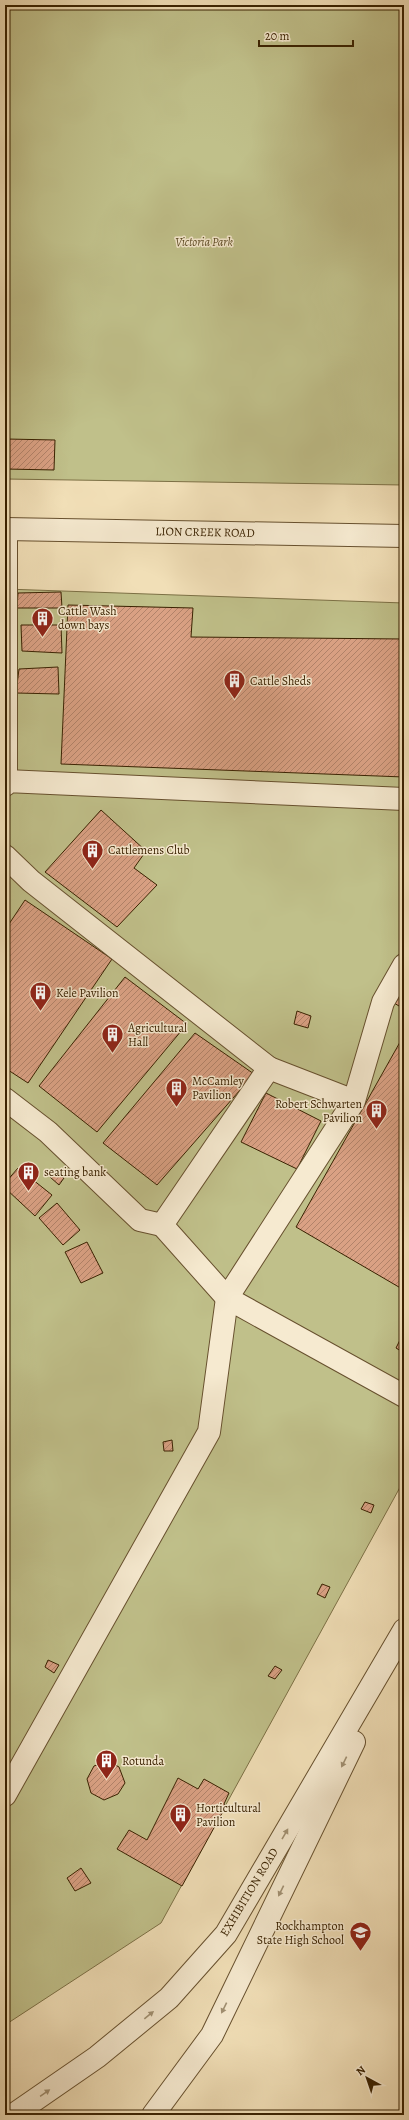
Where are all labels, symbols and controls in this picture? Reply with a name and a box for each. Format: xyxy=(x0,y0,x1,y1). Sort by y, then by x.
scale bar xyxy=(259,22,353,48)
text: 20 m xyxy=(265,28,289,44)
park label: Victoria Park xyxy=(175,234,234,250)
street label: LION CREEK ROAD xyxy=(155,523,255,541)
place label: Cattle Wash down bays xyxy=(58,603,117,633)
building icon: Cattle Wash down bays xyxy=(29,605,55,638)
building icon: Cattle Sheds xyxy=(221,668,247,701)
place label: Cattle Sheds xyxy=(250,673,311,689)
building icon: Cattlemens Club xyxy=(79,837,105,870)
place label: Cattlemens Club xyxy=(108,842,190,858)
building icon: Kele Pavilion xyxy=(27,980,53,1013)
place label: Kele Pavilion xyxy=(56,985,119,1001)
place label: Agricultural Hall xyxy=(127,1020,187,1050)
building icon: Agricultural Hall xyxy=(99,1022,125,1055)
place label: McCamley Pavilion xyxy=(192,1073,244,1103)
building icon: McCamley Pavilion xyxy=(164,1075,190,1108)
place label: Robert Schwarten Pavilion xyxy=(275,1096,362,1126)
building icon: Robert Schwarten Pavilion xyxy=(364,1098,390,1131)
building icon: seating bank xyxy=(15,1159,41,1192)
place label: seating bank xyxy=(44,1164,106,1180)
building icon: Rotunda xyxy=(93,1748,119,1781)
place label: Rotunda xyxy=(122,1753,164,1769)
one-way arrow xyxy=(341,1756,347,1767)
place label: Horticultural Pavilion xyxy=(196,1800,261,1830)
building icon: Horticultural Pavilion xyxy=(167,1802,193,1835)
one-way arrow xyxy=(281,1828,288,1840)
street label: EXHIBITION ROAD xyxy=(216,1845,282,1939)
one-way arrow xyxy=(278,1885,284,1897)
place label: Rockhampton State High School xyxy=(257,1918,344,1948)
school or university icon: Rockhampton State High School xyxy=(347,1920,373,1953)
one-way arrow xyxy=(221,2002,227,2014)
one-way arrow xyxy=(143,2010,154,2019)
north arrow xyxy=(347,2058,387,2098)
text: N xyxy=(353,2062,369,2079)
one-way arrow xyxy=(40,2089,51,2098)

